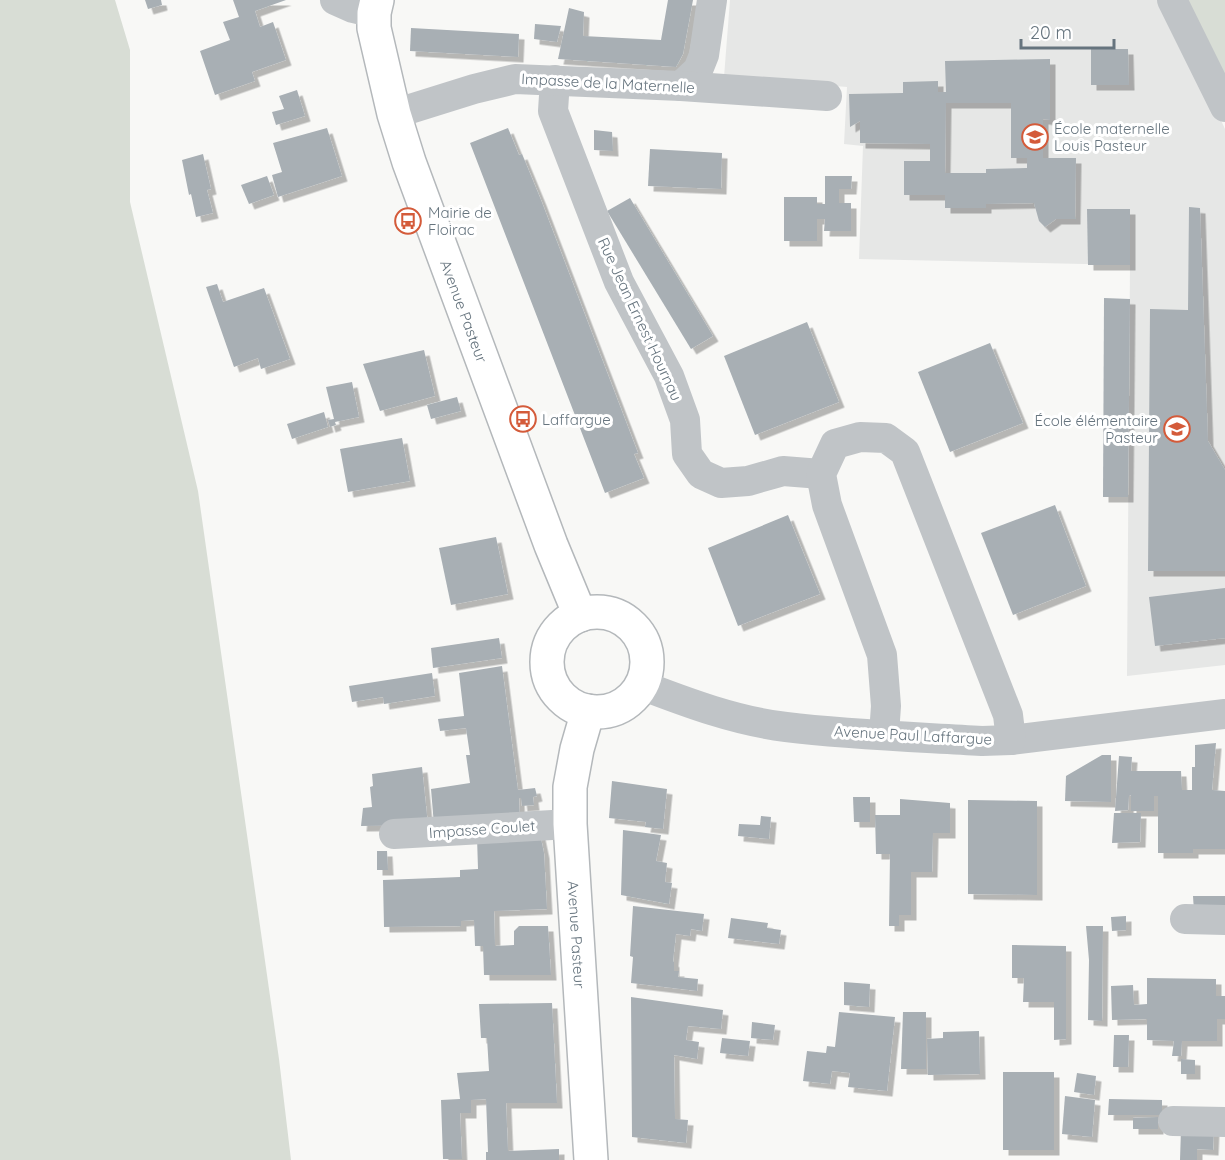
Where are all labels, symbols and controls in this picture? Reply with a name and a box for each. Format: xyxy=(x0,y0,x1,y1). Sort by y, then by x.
scale bar xyxy=(1021,12,1114,50)
text: 20 m xyxy=(1030,21,1072,44)
street label: Impasse de la Maternelle xyxy=(521,69,695,97)
place label: École maternelle Louis Pasteur xyxy=(1054,119,1170,155)
school or university icon: École maternelle Louis Pasteur xyxy=(1020,122,1050,152)
place label: Mairie de Floirac xyxy=(428,203,492,239)
bus stop icon: Mairie de Floirac xyxy=(393,206,423,236)
street label: Rue Jean Ernest Hournau xyxy=(594,234,686,404)
street label: Avenue Pasteur xyxy=(437,257,492,365)
bus stop icon: Laffargue xyxy=(508,404,538,434)
place label: Laffargue xyxy=(542,410,611,429)
place label: École élémentaire Pasteur xyxy=(1034,411,1158,447)
school or university icon: École élémentaire Pasteur xyxy=(1162,414,1192,444)
street label: Avenue Paul Laffargue xyxy=(834,721,992,749)
street label: Impasse Coulet xyxy=(428,816,536,842)
street label: Avenue Pasteur xyxy=(564,880,590,989)

